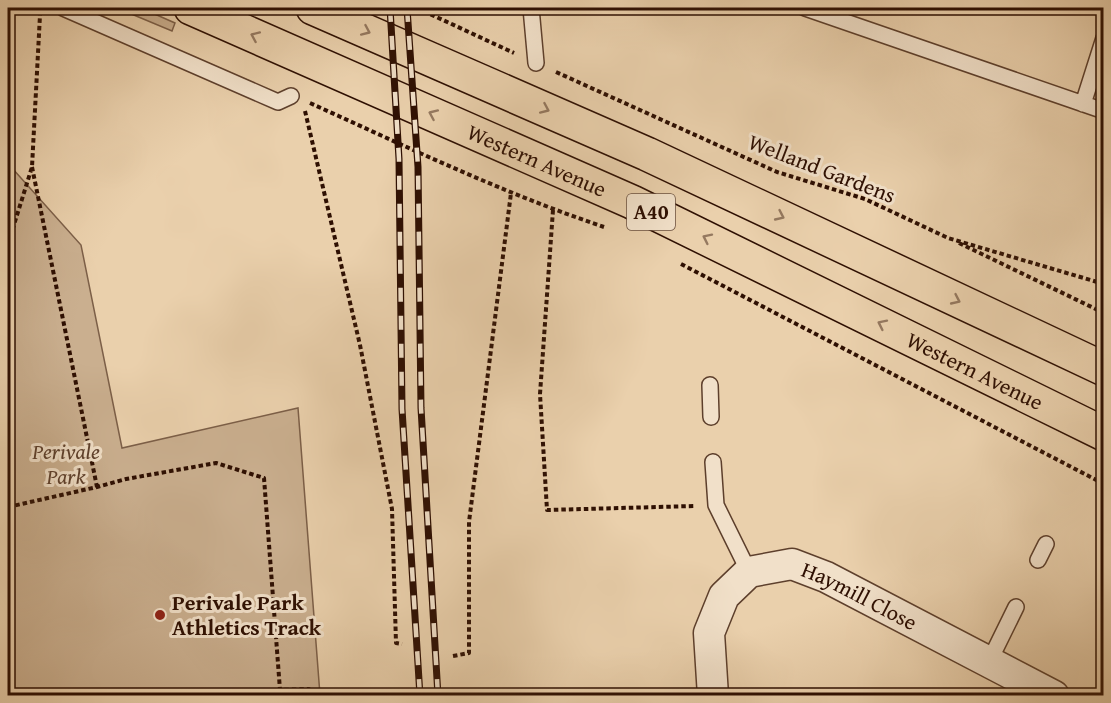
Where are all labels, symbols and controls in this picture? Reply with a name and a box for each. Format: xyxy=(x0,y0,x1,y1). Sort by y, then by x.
one-way arrow xyxy=(360,24,371,36)
one-way arrow xyxy=(250,31,261,43)
one-way arrow xyxy=(539,102,550,114)
one-way arrow xyxy=(429,110,440,122)
street label: Western Avenue xyxy=(462,116,612,205)
street label: Welland Gardens xyxy=(744,125,900,211)
road number: A40 xyxy=(627,194,675,230)
one-way arrow xyxy=(773,209,784,221)
one-way arrow xyxy=(702,234,713,246)
one-way arrow xyxy=(949,292,960,304)
one-way arrow xyxy=(877,320,888,332)
street label: Western Avenue xyxy=(901,323,1049,418)
park label: Perivale Park xyxy=(31,435,100,492)
street label: Haymill Close xyxy=(797,553,923,638)
place label: Perivale Park Athletics Track xyxy=(172,586,322,643)
marker: Perivale Park Athletics Track xyxy=(153,608,167,622)

